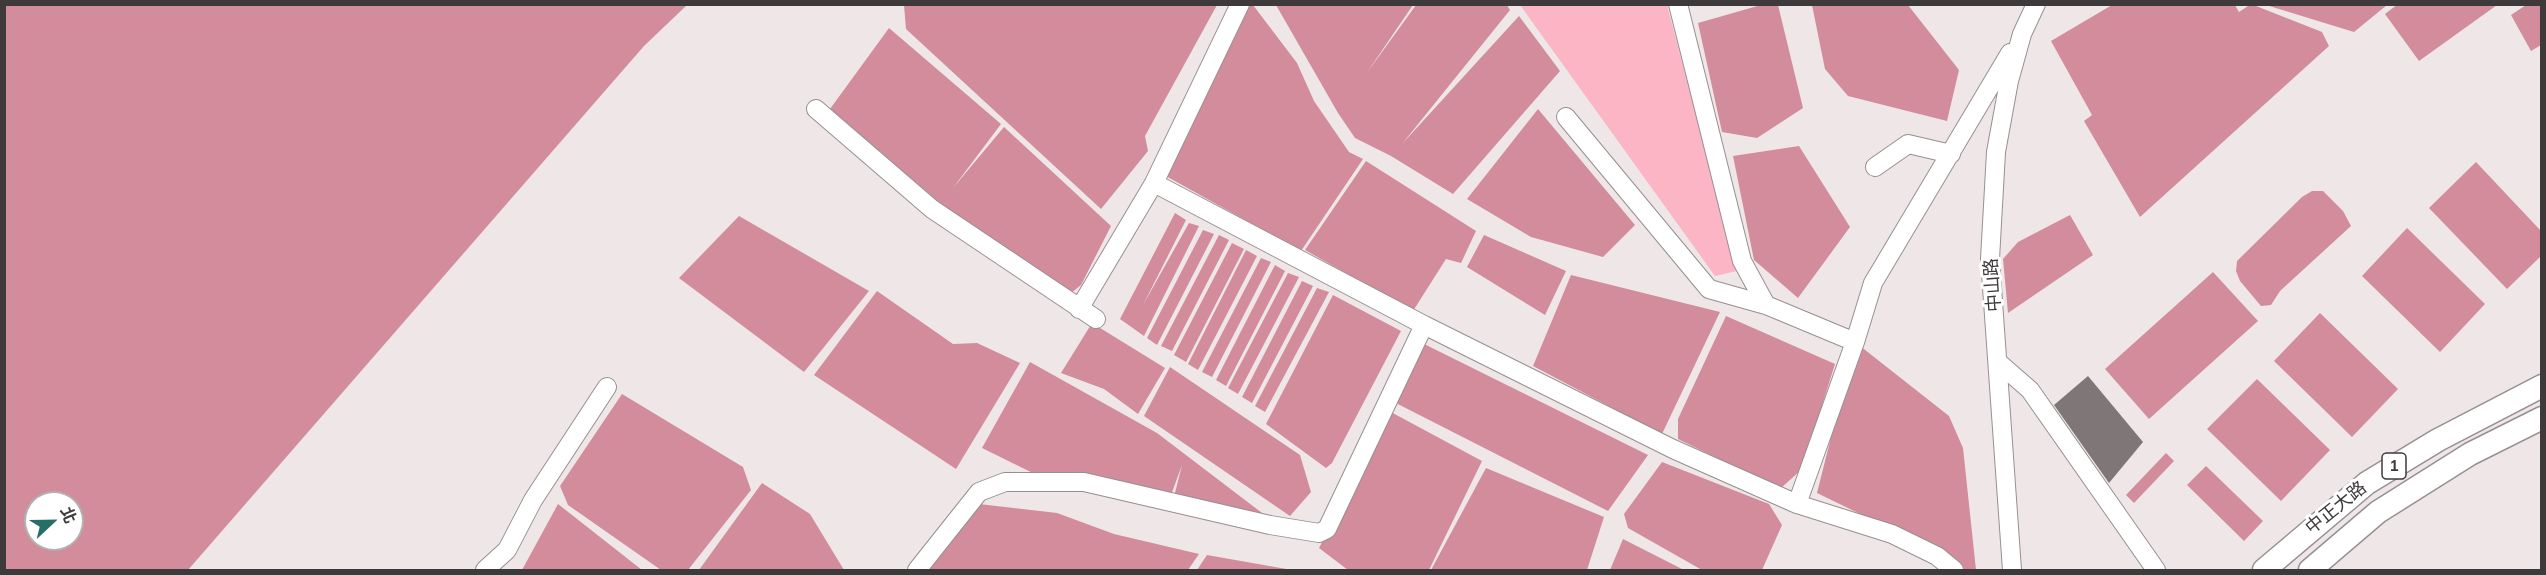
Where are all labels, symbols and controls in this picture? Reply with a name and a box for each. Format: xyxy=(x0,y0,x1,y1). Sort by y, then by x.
street label: 中山路 xyxy=(1980,257,2006,313)
road number: 1 xyxy=(2382,453,2406,479)
street label: 中正大路 xyxy=(2301,477,2371,539)
north arrow xyxy=(24,491,84,551)
text: 北 xyxy=(57,504,81,526)

